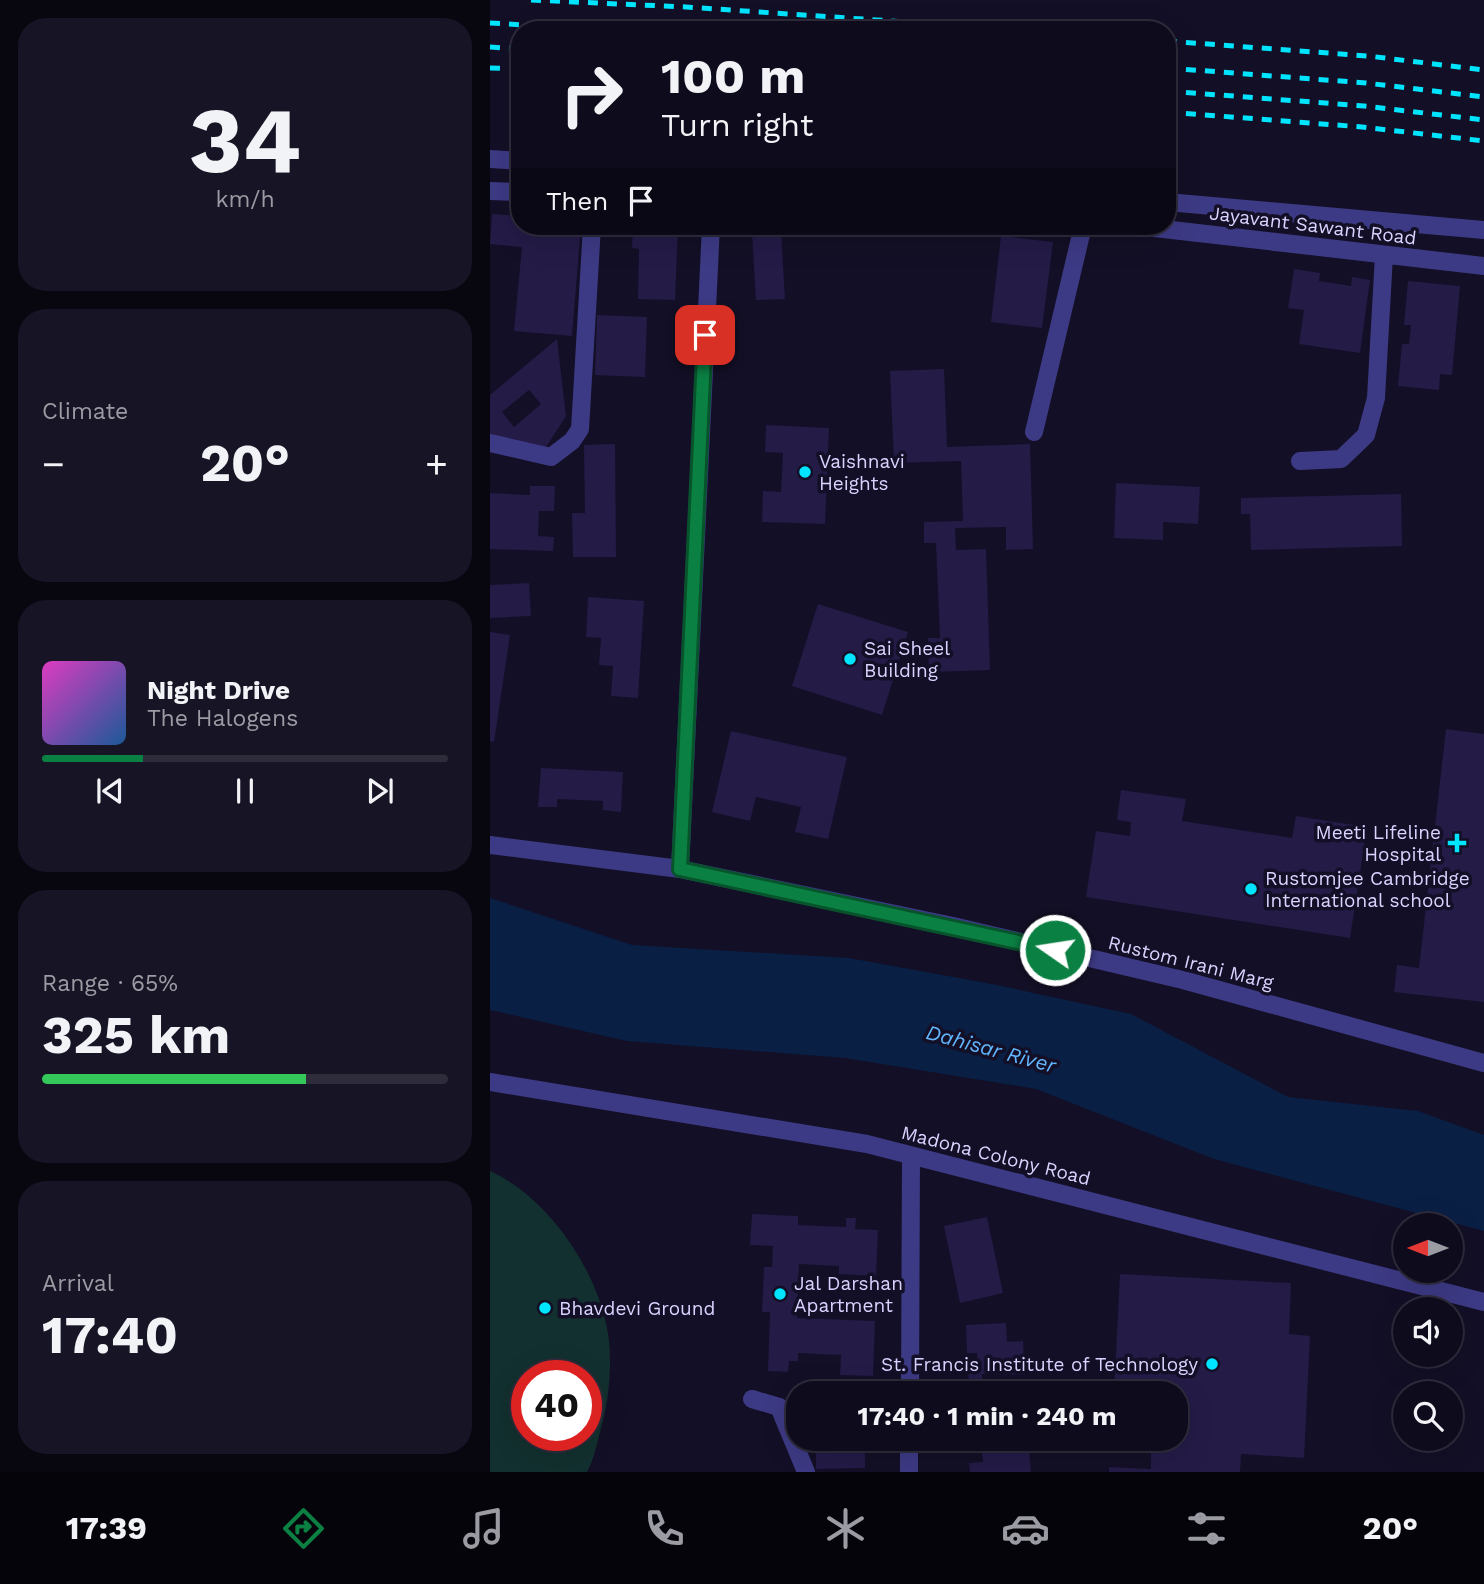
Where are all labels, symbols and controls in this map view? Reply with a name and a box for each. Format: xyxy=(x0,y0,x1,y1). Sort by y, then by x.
text: 100 m xyxy=(661,47,805,105)
icon: right xyxy=(546,49,637,140)
text: 34 xyxy=(189,87,301,194)
text: Turn right xyxy=(661,106,813,144)
icon: arrive xyxy=(622,182,660,220)
text: km/h xyxy=(215,186,275,213)
text: Then xyxy=(546,186,608,216)
street label: Jayavant Sawant Road xyxy=(1208,201,1418,250)
pin xyxy=(675,305,735,365)
icon: arrive xyxy=(686,316,724,354)
text: Climate xyxy=(42,398,128,425)
text: 20° xyxy=(200,433,290,494)
text: − xyxy=(42,442,65,486)
text: + xyxy=(425,442,448,486)
place label: Vaishnavi Heights xyxy=(819,450,905,495)
marker: Vaishnavi Heights xyxy=(797,464,813,480)
place label: Sai Sheel Building xyxy=(864,637,950,682)
marker: Sai Sheel Building xyxy=(842,651,858,667)
text: Night Drive xyxy=(147,675,290,705)
text: The Halogens xyxy=(147,705,298,732)
icon: previous xyxy=(91,772,129,810)
icon: pause xyxy=(226,772,264,810)
icon: next xyxy=(361,772,399,810)
place label: Meeti Lifeline Hospital xyxy=(1316,821,1441,866)
marker: Meeti Lifeline Hospital xyxy=(1447,833,1467,853)
place label: Rustomjee Cambridge International school xyxy=(1265,867,1470,912)
marker: Rustomjee Cambridge International school xyxy=(1243,881,1259,897)
position arrow xyxy=(1018,913,1092,987)
street label: Rustom Irani Marg xyxy=(1106,931,1277,994)
text: Range · 65% xyxy=(42,970,178,997)
text: 325 km xyxy=(42,1005,230,1066)
water label: Dahisar River xyxy=(923,1019,1060,1078)
street label: Madona Colony Road xyxy=(899,1121,1093,1190)
north arrow xyxy=(1393,1213,1463,1283)
map controls xyxy=(1393,1213,1463,1451)
text: Arrival xyxy=(42,1270,114,1297)
place label: Jal Darshan Apartment xyxy=(794,1272,903,1317)
marker: Jal Darshan Apartment xyxy=(772,1286,788,1302)
place label: Bhavdevi Ground xyxy=(559,1297,716,1320)
button: sound xyxy=(1393,1297,1463,1367)
marker: Bhavdevi Ground xyxy=(537,1300,553,1316)
text: 17:40 xyxy=(42,1305,178,1366)
place label: St. Francis Institute of Technology xyxy=(881,1353,1198,1376)
marker: St. Francis Institute of Technology xyxy=(1204,1356,1220,1372)
speed limit sign: 40 xyxy=(511,1360,602,1451)
button: search xyxy=(1393,1381,1463,1451)
text: 17:40 · 1 min · 240 m xyxy=(857,1401,1117,1431)
icon: directions xyxy=(279,1504,328,1553)
icon: music xyxy=(459,1504,508,1553)
icon: phone xyxy=(640,1504,689,1553)
icon: climate xyxy=(821,1504,870,1553)
icon: car xyxy=(1001,1504,1050,1553)
icon: filters xyxy=(1182,1504,1231,1553)
text: 17:39 xyxy=(66,1509,147,1547)
text: 20° xyxy=(1363,1509,1418,1547)

